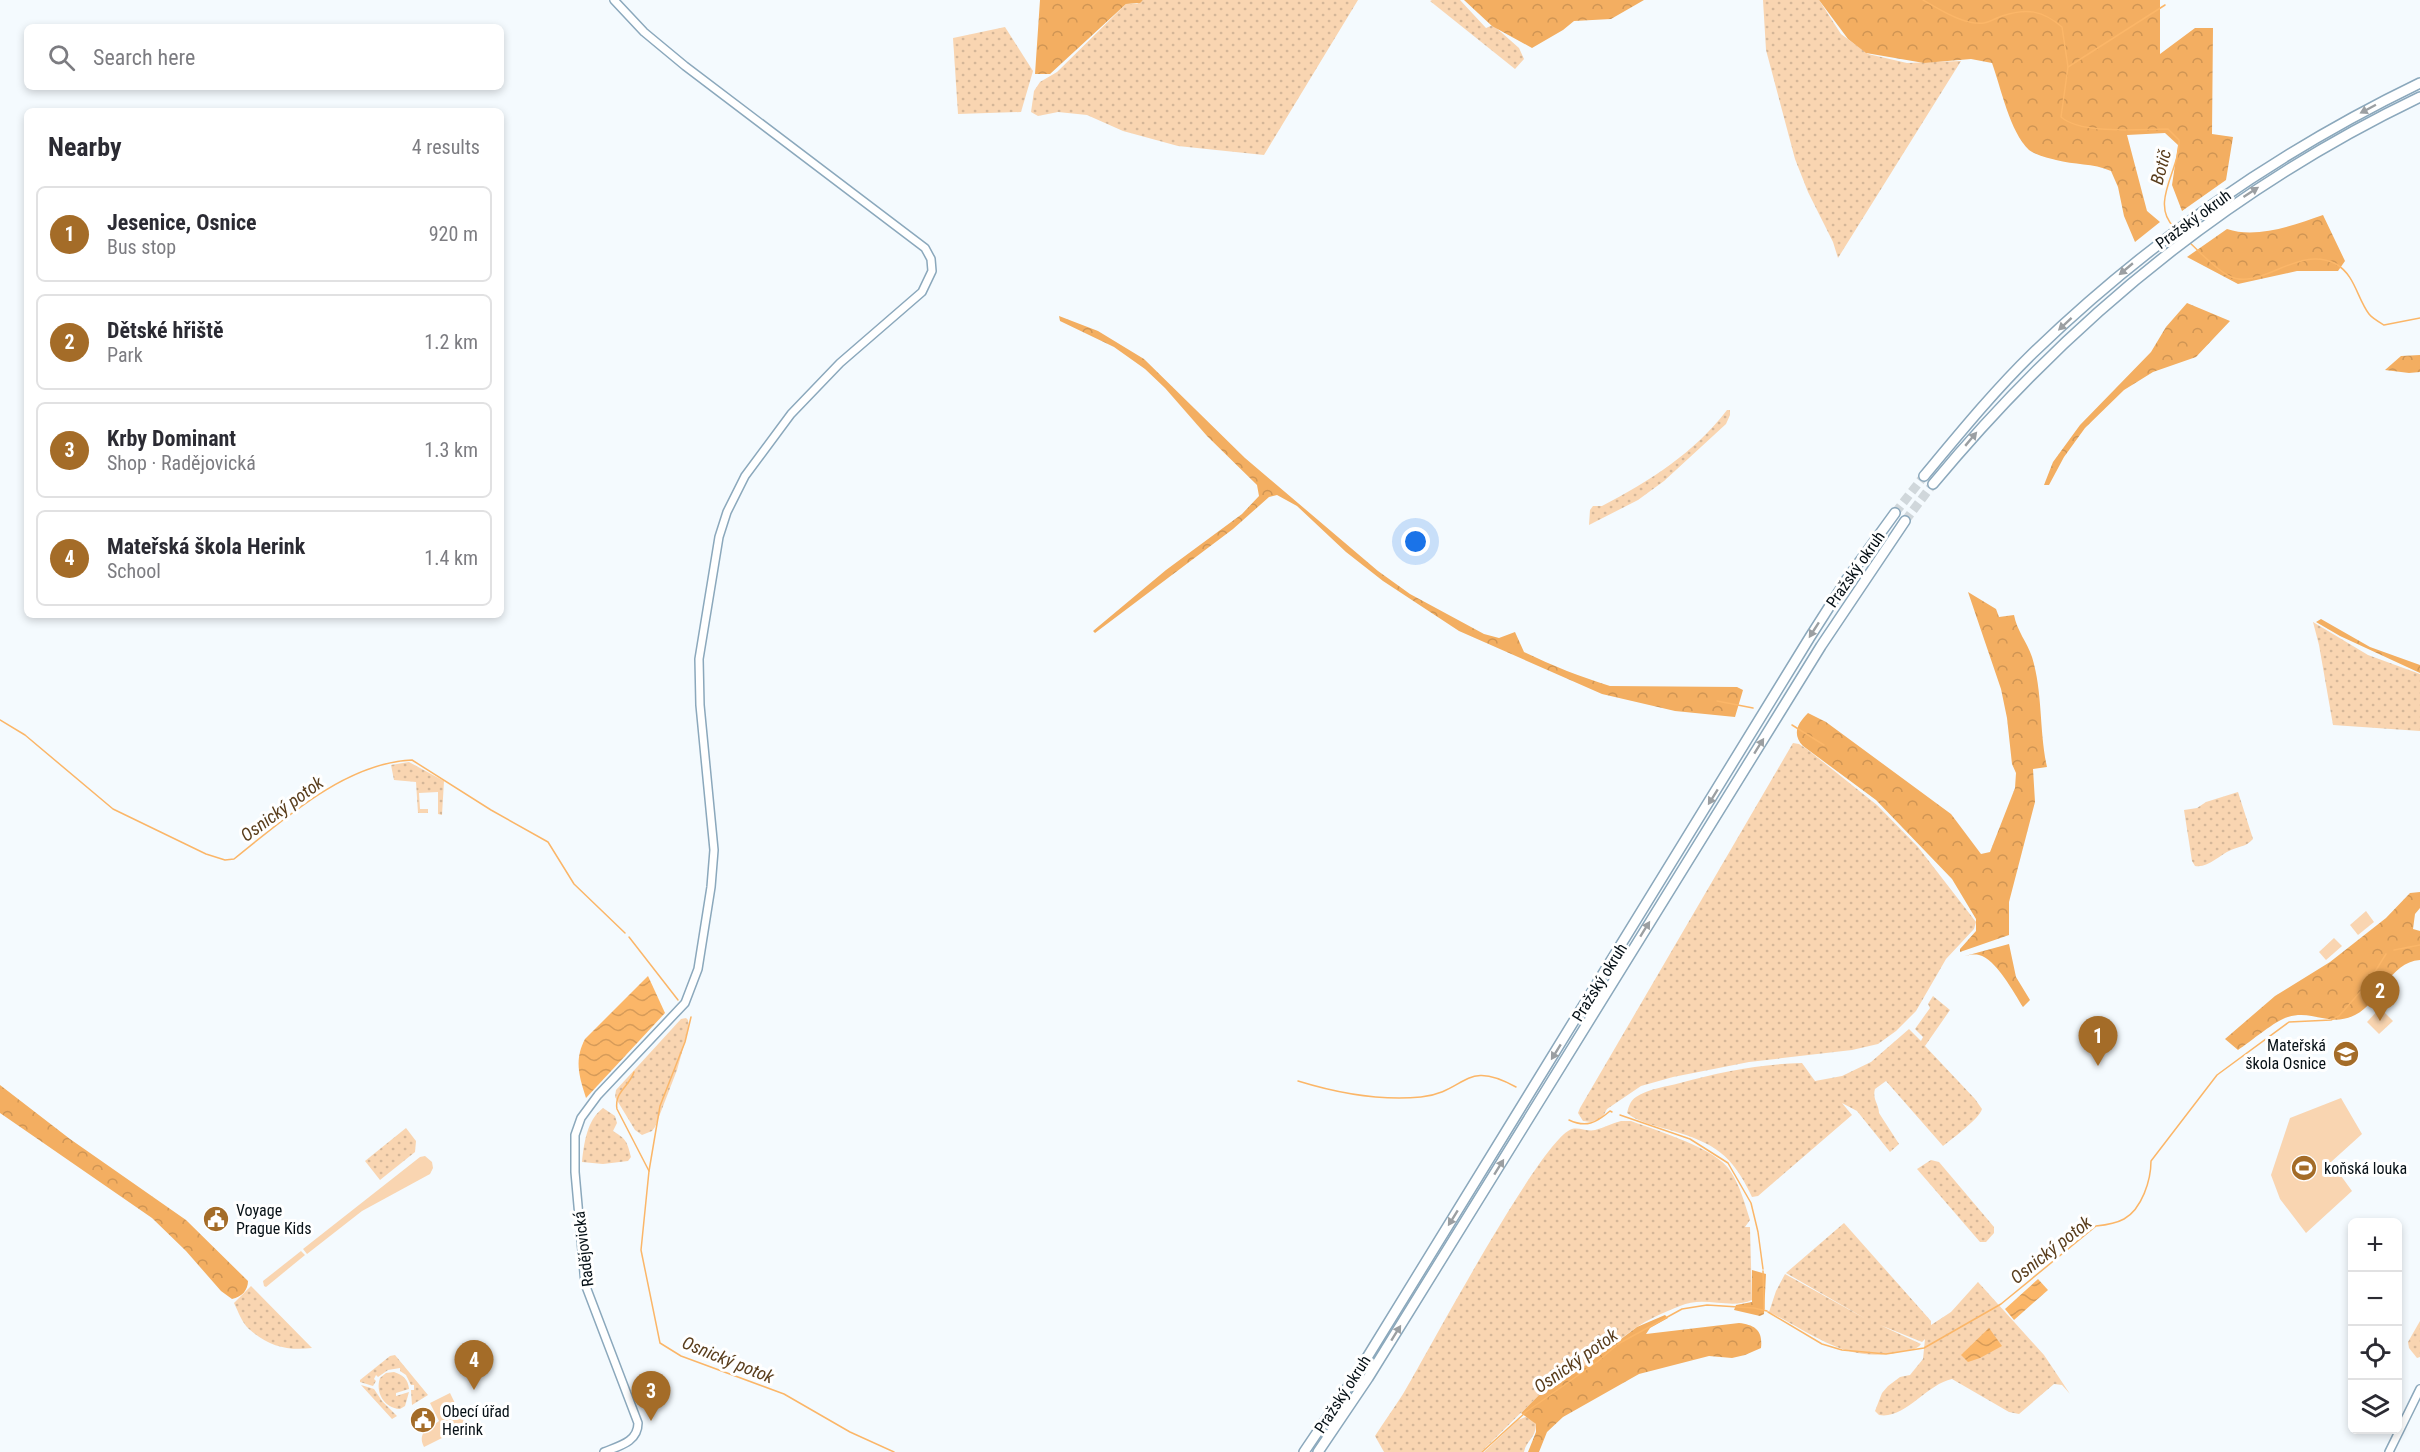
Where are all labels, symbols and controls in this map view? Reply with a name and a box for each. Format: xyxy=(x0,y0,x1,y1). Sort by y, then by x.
search box xyxy=(24,24,504,90)
icon: search xyxy=(45,41,78,74)
text: Search here xyxy=(93,45,195,70)
one-way arrow xyxy=(2359,104,2376,114)
text: Nearby xyxy=(48,132,122,162)
text: 4 results xyxy=(412,135,480,159)
water label: Botič xyxy=(2146,147,2175,187)
street label: Pražský okruh xyxy=(2152,186,2235,253)
one-way arrow xyxy=(2243,187,2259,198)
text: Jesenice, Osnice xyxy=(107,210,257,235)
text: 1 xyxy=(64,222,75,246)
text: 920 m xyxy=(429,222,478,246)
text: Bus stop xyxy=(107,235,176,259)
one-way arrow xyxy=(2119,263,2134,275)
one-way arrow xyxy=(2057,317,2072,331)
text: Dětské hřiště xyxy=(107,318,224,343)
text: 2 xyxy=(64,330,75,354)
text: 1.2 km xyxy=(424,330,478,354)
text: Park xyxy=(107,343,143,367)
text: Krby Dominant xyxy=(107,426,236,451)
one-way arrow xyxy=(1964,431,1977,447)
text: 3 xyxy=(64,438,75,462)
text: 1.3 km xyxy=(424,438,478,462)
text: Shop · Radějovická xyxy=(107,451,256,475)
your location xyxy=(1401,527,1430,556)
street label: Pražský okruh xyxy=(1822,528,1889,611)
text: Mateřská škola Herink xyxy=(107,534,305,559)
text: 4 xyxy=(64,546,75,570)
text: 1.4 km xyxy=(424,546,478,570)
text: School xyxy=(107,559,161,583)
one-way arrow xyxy=(1809,622,1820,638)
one-way arrow xyxy=(1753,738,1764,754)
water label: Osnický potok xyxy=(236,771,328,846)
one-way arrow xyxy=(1707,789,1718,805)
one-way arrow xyxy=(1640,921,1651,937)
street label: Pražský okruh xyxy=(1568,940,1631,1025)
pin: 2 xyxy=(2360,972,2400,1021)
pin: 1 xyxy=(2078,1016,2118,1066)
place label: Mateřská škola Osnice xyxy=(2245,1036,2326,1073)
school or university icon: Mateřská škola Osnice xyxy=(2331,1039,2361,1069)
one-way arrow xyxy=(1550,1044,1561,1060)
sports icon: koňská louka xyxy=(2289,1153,2319,1183)
one-way arrow xyxy=(1494,1159,1505,1175)
place label: koňská louka xyxy=(2324,1159,2407,1178)
place label: Voyage Prague Kids xyxy=(236,1201,312,1238)
public building icon: Voyage Prague Kids xyxy=(201,1204,231,1234)
street label: Radějovická xyxy=(569,1210,598,1288)
one-way arrow xyxy=(1448,1210,1459,1226)
water label: Osnický potok xyxy=(2006,1211,2096,1288)
map controls xyxy=(2348,1218,2402,1434)
button: + xyxy=(2348,1218,2402,1272)
button: − xyxy=(2348,1272,2402,1326)
water label: Osnický potok xyxy=(1530,1323,1622,1397)
one-way arrow xyxy=(1391,1325,1402,1341)
button: locate xyxy=(2348,1326,2402,1380)
water label: Osnický potok xyxy=(679,1332,778,1388)
pin: 4 xyxy=(454,1340,494,1390)
street label: Pražský okruh xyxy=(1310,1352,1374,1437)
pin: 3 xyxy=(632,1372,670,1421)
button: layers xyxy=(2348,1380,2402,1434)
place label: Obecí úřad Herink xyxy=(442,1402,510,1439)
public building icon: Obecí úřad Herink xyxy=(408,1405,438,1435)

